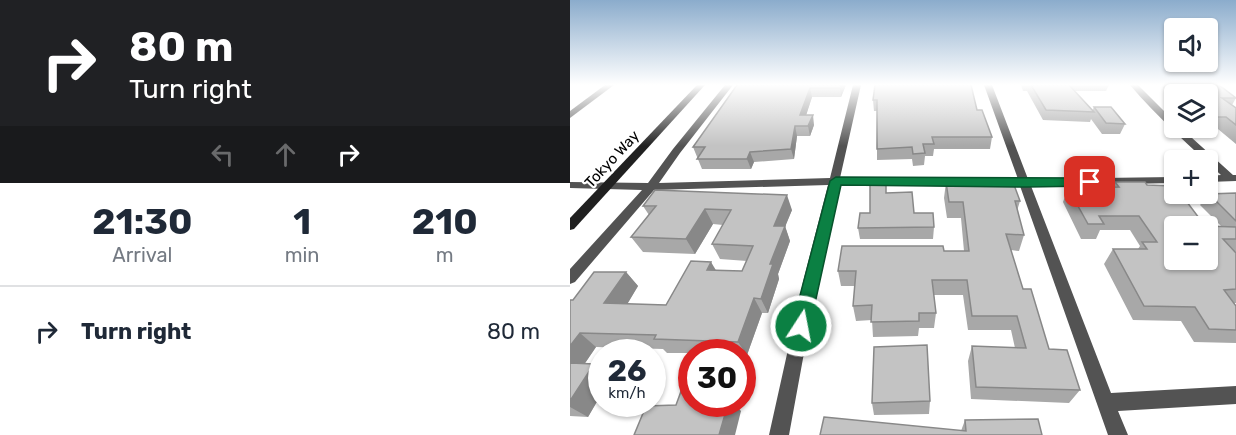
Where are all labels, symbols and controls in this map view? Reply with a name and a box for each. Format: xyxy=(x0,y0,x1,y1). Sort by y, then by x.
map controls xyxy=(1164,18,1218,270)
button: sound xyxy=(1164,18,1218,72)
text: 80 m xyxy=(129,22,233,72)
icon: right xyxy=(30,24,108,102)
text: Turn right xyxy=(129,73,252,105)
button: layers xyxy=(1164,84,1218,138)
street label: Tokyo Way xyxy=(581,127,643,191)
icon: left xyxy=(206,138,239,171)
icon: ahead xyxy=(269,138,302,171)
icon: right xyxy=(332,138,365,171)
button: + xyxy=(1164,150,1218,204)
pin xyxy=(1064,156,1115,207)
icon: arrive xyxy=(1073,165,1106,198)
text: 21:30 xyxy=(92,200,192,243)
text: 1 xyxy=(293,200,311,243)
text: 210 xyxy=(412,200,478,243)
button: − xyxy=(1164,216,1218,270)
text: Arrival xyxy=(112,243,172,267)
text: min xyxy=(285,243,319,267)
text: m xyxy=(436,243,454,267)
position arrow xyxy=(769,294,833,358)
icon: right xyxy=(30,315,63,348)
text: Turn right xyxy=(81,318,191,345)
text: 80 m xyxy=(487,318,540,345)
speed limit sign: 30 xyxy=(678,339,756,417)
text: 26 xyxy=(607,353,647,389)
text: km/h xyxy=(608,384,646,402)

